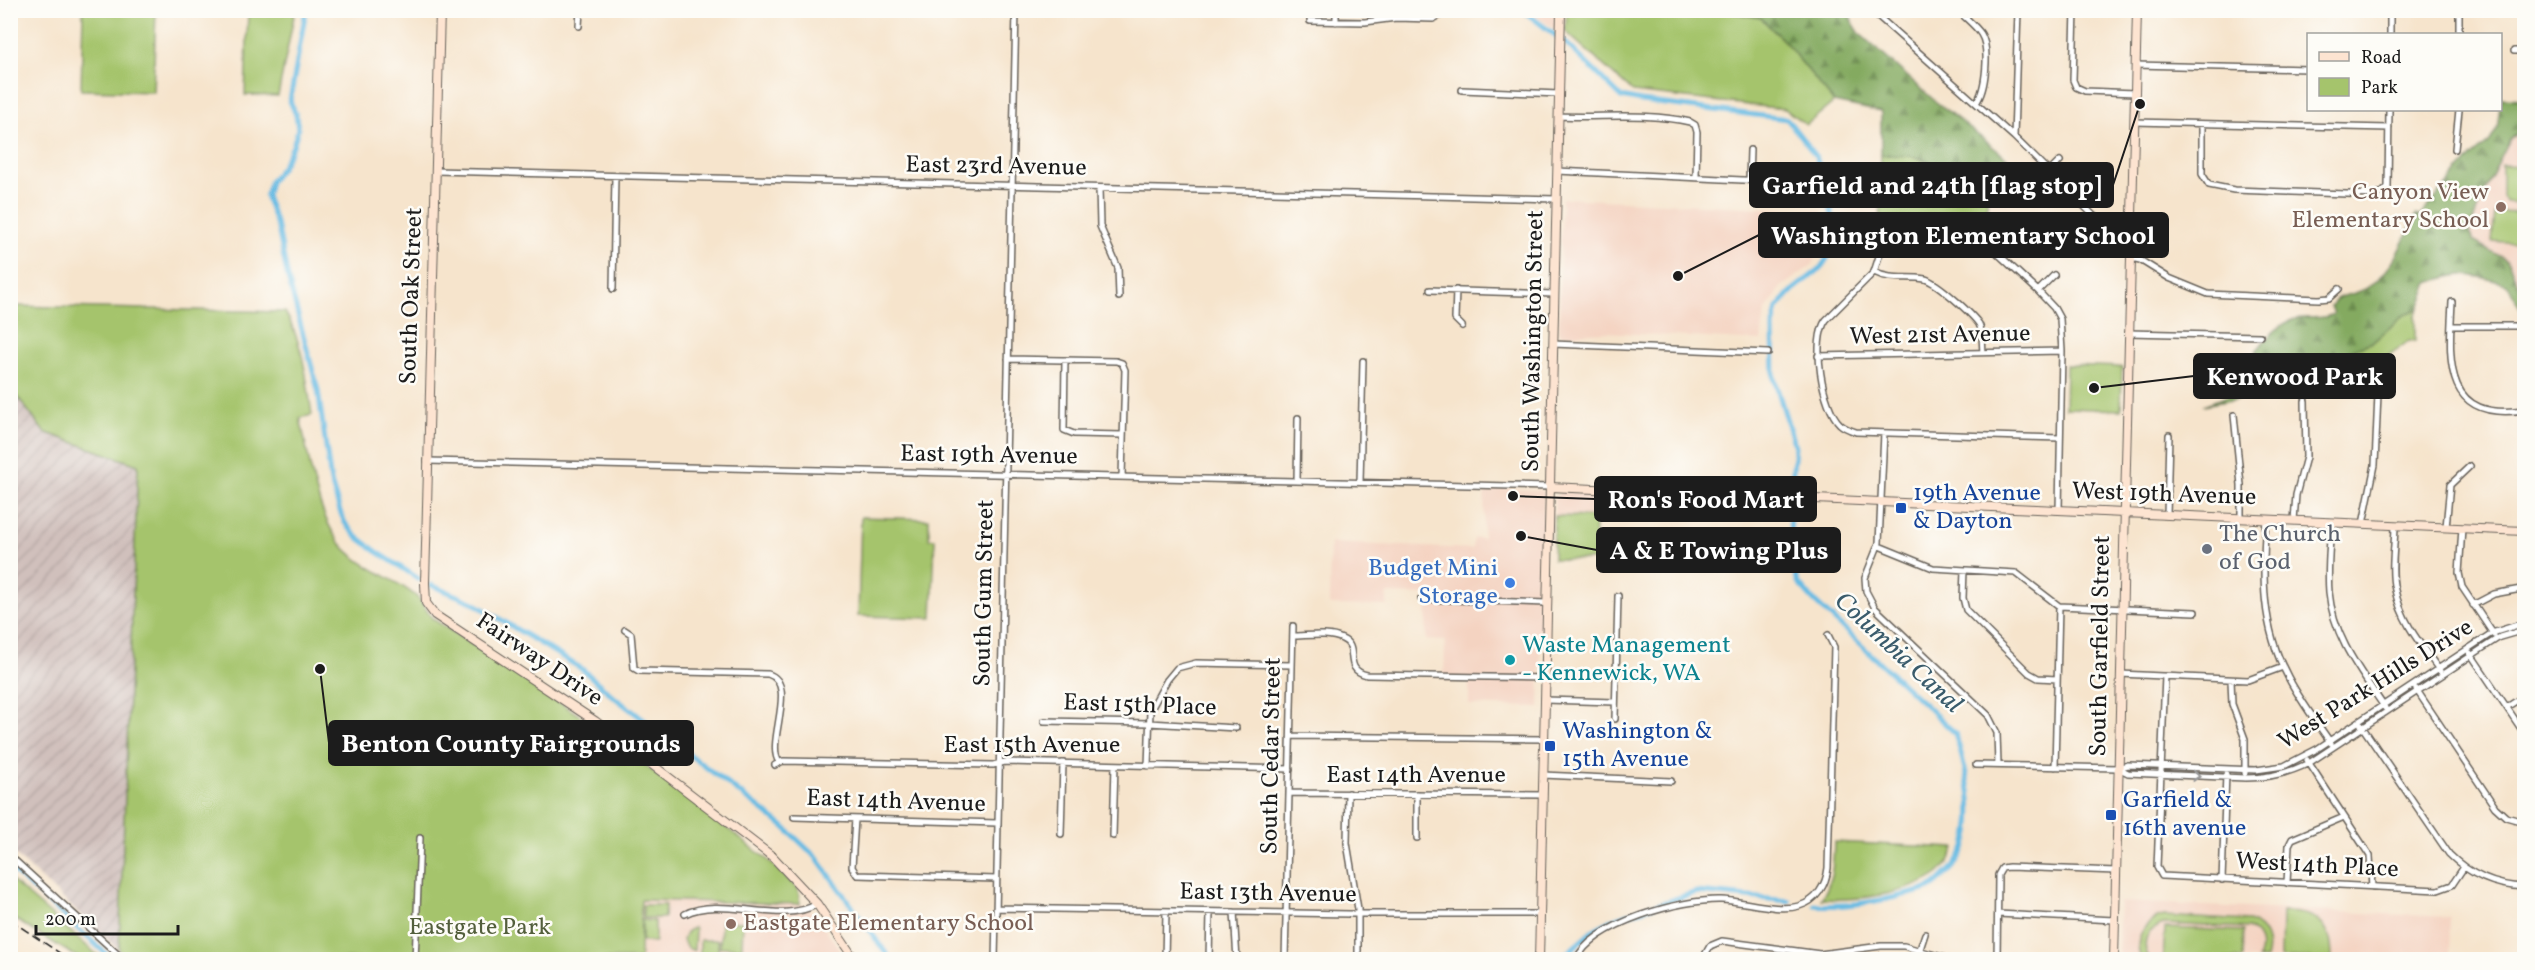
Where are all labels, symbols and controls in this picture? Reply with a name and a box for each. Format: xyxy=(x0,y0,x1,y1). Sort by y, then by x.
legend xyxy=(2307,33,2502,111)
text: Road xyxy=(2361,46,2402,71)
text: Park xyxy=(2361,76,2398,101)
street label: East 23rd Avenue xyxy=(905,148,1087,186)
callout: Garfield and 24th [flag stop] xyxy=(1750,163,2113,207)
text: Garfield and 24th [flag stop] xyxy=(1762,169,2102,205)
place label: Canyon View Elementary School xyxy=(2291,176,2489,238)
marker: Canyon View Elementary School xyxy=(2494,200,2508,214)
street label: South Oak Street xyxy=(392,207,432,385)
street label: South Washington Street xyxy=(1515,210,1553,472)
callout: Washington Elementary School xyxy=(1759,213,2168,257)
text: Washington Elementary School xyxy=(1771,219,2155,255)
street label: West 21st Avenue xyxy=(1849,317,2031,355)
callout: Kenwood Park xyxy=(2194,354,2395,398)
text: Kenwood Park xyxy=(2207,360,2384,396)
street label: East 19th Avenue xyxy=(900,437,1078,475)
street label: West 19th Avenue xyxy=(2071,475,2257,515)
callout: Ron's Food Mart xyxy=(1595,477,1816,521)
place label: 19th Avenue & Dayton xyxy=(1913,477,2041,539)
text: Ron's Food Mart xyxy=(1608,483,1804,519)
street label: South Gum Street xyxy=(966,499,1004,687)
marker: 19th Avenue & Dayton xyxy=(1894,501,1908,515)
place label: The Church of God xyxy=(2219,518,2341,580)
callout: A & E Towing Plus xyxy=(1597,528,1840,572)
text: A & E Towing Plus xyxy=(1610,534,1828,570)
street label: South Garfield Street xyxy=(2082,535,2120,757)
marker: The Church of God xyxy=(2200,542,2214,556)
place label: Budget Mini Storage xyxy=(1368,552,1498,614)
marker: Budget Mini Storage xyxy=(1503,576,1517,590)
water label: Columbia Canal xyxy=(1826,584,1971,722)
street label: Fairway Drive xyxy=(469,605,609,715)
street label: West Park Hills Drive xyxy=(2272,611,2480,759)
place label: Waste Management - Kennewick, WA xyxy=(1522,629,1731,691)
marker: Waste Management - Kennewick, WA xyxy=(1503,653,1517,667)
street label: South Cedar Street xyxy=(1253,657,1291,855)
street label: East 15th Place xyxy=(1063,686,1217,726)
place label: Washington & 15th Avenue xyxy=(1562,715,1713,777)
callout: Benton County Fairgrounds xyxy=(329,721,693,765)
text: Benton County Fairgrounds xyxy=(341,727,681,763)
street label: East 15th Avenue xyxy=(944,729,1120,763)
marker: Washington & 15th Avenue xyxy=(1543,739,1557,753)
street label: East 14th Avenue xyxy=(1326,759,1506,793)
one-way arrow xyxy=(2192,769,2201,782)
street label: East 14th Avenue xyxy=(806,782,986,822)
place label: Garfield & 16th avenue xyxy=(2123,784,2246,846)
marker: Garfield & 16th avenue xyxy=(2104,808,2118,822)
street label: West 14th Place xyxy=(2235,845,2399,887)
street label: East 13th Avenue xyxy=(1179,875,1357,913)
scale bar xyxy=(36,898,178,936)
place label: Eastgate Elementary School xyxy=(743,907,1034,941)
text: 200 m xyxy=(45,908,96,933)
park label: Eastgate Park xyxy=(409,911,551,945)
marker: Eastgate Elementary School xyxy=(724,917,738,931)

